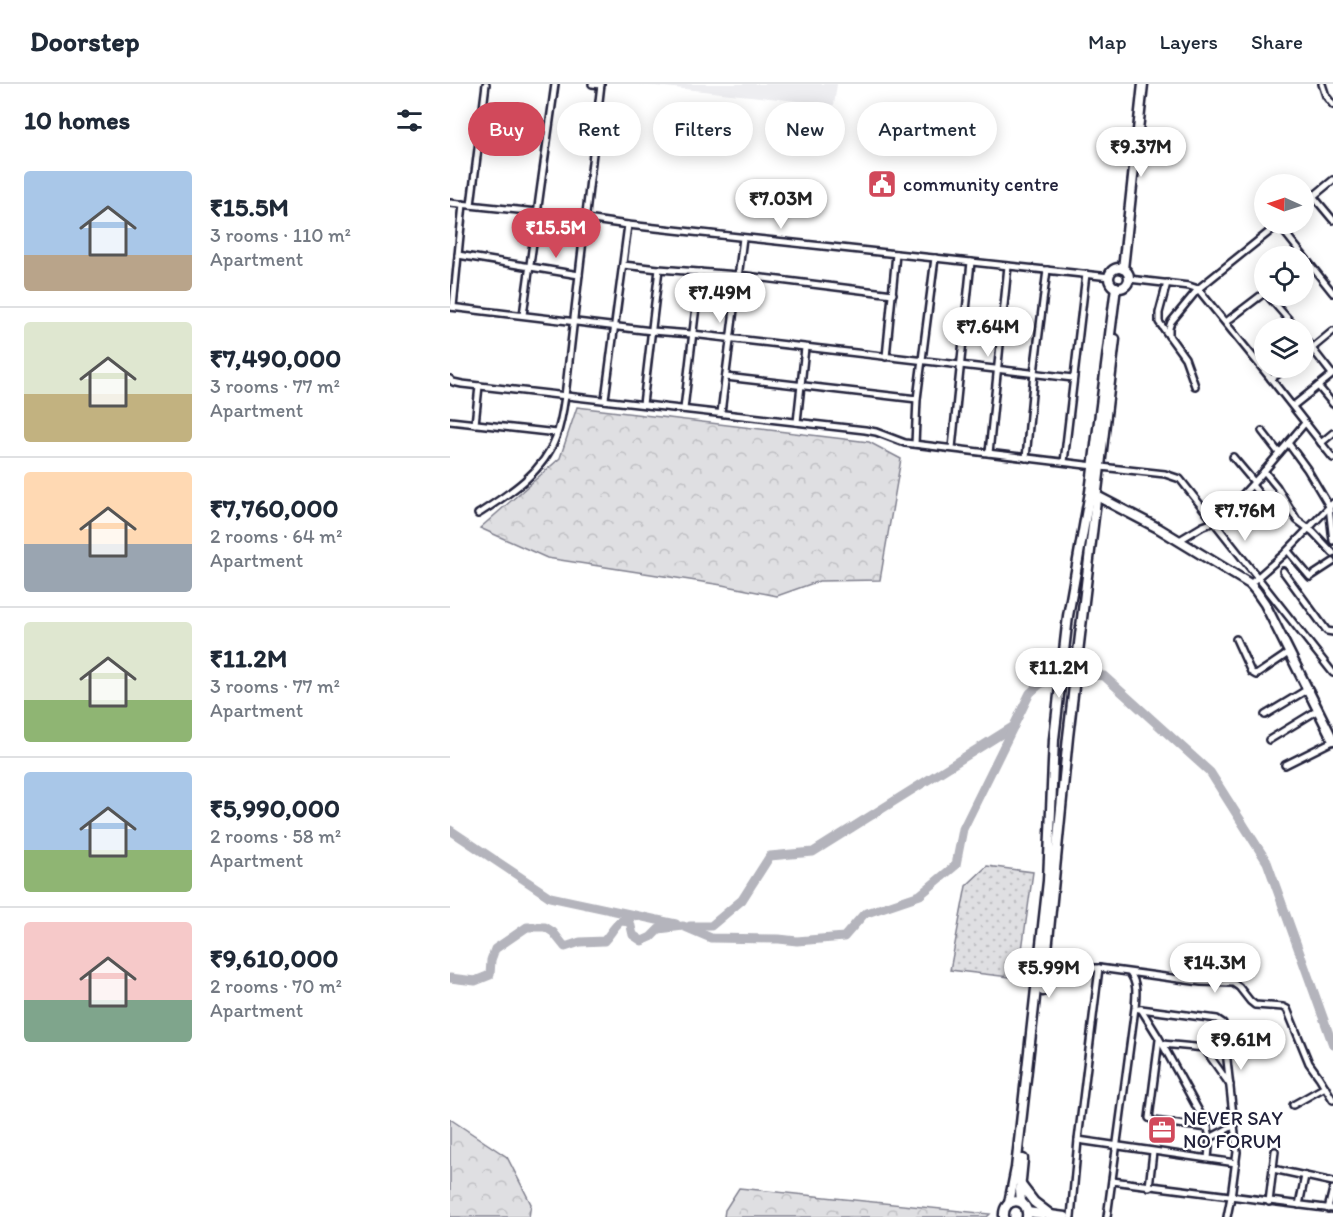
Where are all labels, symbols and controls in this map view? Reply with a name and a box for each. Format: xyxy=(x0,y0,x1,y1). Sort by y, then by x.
text: Doorstep xyxy=(30,24,140,58)
text: Map xyxy=(1088,29,1127,54)
text: Layers xyxy=(1160,29,1218,54)
text: Share xyxy=(1251,29,1303,54)
chip: Buy xyxy=(468,102,545,156)
chip: Rent xyxy=(557,102,641,156)
chip: Filters xyxy=(653,102,753,156)
chip: New xyxy=(765,102,845,156)
chip: Apartment xyxy=(857,102,997,156)
text: 10 homes xyxy=(24,104,130,136)
icon: filters xyxy=(393,104,426,137)
pin: ₹9.37M xyxy=(1092,127,1190,178)
text: ₹9.37M xyxy=(1110,134,1172,158)
public building icon: community centre xyxy=(866,168,898,200)
place label: community centre xyxy=(903,172,1059,196)
north arrow xyxy=(1254,174,1314,234)
map controls xyxy=(1254,174,1314,378)
pin: ₹7.03M xyxy=(732,179,830,230)
text: ₹7.03M xyxy=(749,186,813,210)
text: ₹15.5M xyxy=(210,191,289,223)
icon: home xyxy=(72,195,144,267)
pin: ₹15.5M xyxy=(507,208,605,259)
text: ₹15.5M xyxy=(526,215,586,239)
text: 3 rooms · 110 m² xyxy=(210,223,351,247)
button: locate xyxy=(1254,246,1314,306)
text: Apartment xyxy=(210,247,303,271)
pin: ₹7.49M xyxy=(671,273,769,324)
text: ₹7.49M xyxy=(689,280,751,304)
pin: ₹7.64M xyxy=(939,307,1037,358)
text: ₹7.64M xyxy=(957,314,1019,338)
button: layers xyxy=(1254,318,1314,378)
text: ₹7,490,000 xyxy=(210,342,341,374)
icon: home xyxy=(72,346,144,418)
text: 3 rooms · 77 m² xyxy=(210,374,340,398)
text: Apartment xyxy=(210,398,303,422)
pin: ₹7.76M xyxy=(1196,491,1294,542)
text: ₹7,760,000 xyxy=(210,492,339,524)
icon: home xyxy=(72,496,144,568)
text: ₹7.76M xyxy=(1215,498,1275,522)
text: 2 rooms · 64 m² xyxy=(210,524,342,548)
text: Apartment xyxy=(210,548,303,572)
text: ₹11.2M xyxy=(210,642,287,674)
icon: home xyxy=(72,646,144,718)
pin: ₹11.2M xyxy=(1010,648,1108,699)
text: ₹11.2M xyxy=(1029,655,1089,679)
text: 3 rooms · 77 m² xyxy=(210,674,340,698)
text: Apartment xyxy=(210,698,303,722)
text: ₹5,990,000 xyxy=(210,792,340,824)
icon: home xyxy=(72,796,144,868)
text: 2 rooms · 58 m² xyxy=(210,824,341,848)
text: Apartment xyxy=(210,848,303,872)
text: ₹9,610,000 xyxy=(210,942,339,974)
pin: ₹14.3M xyxy=(1166,943,1264,994)
icon: home xyxy=(72,946,144,1018)
pin: ₹5.99M xyxy=(1000,948,1098,999)
text: ₹14.3M xyxy=(1184,950,1246,974)
text: ₹5.99M xyxy=(1018,955,1080,979)
text: 2 rooms · 70 m² xyxy=(210,974,342,998)
text: Apartment xyxy=(210,998,303,1022)
pin: ₹9.61M xyxy=(1192,1020,1290,1071)
text: ₹9.61M xyxy=(1211,1027,1271,1051)
place label: NEVER SAY NO FORUM xyxy=(1183,1106,1283,1153)
office icon: NEVER SAY NO FORUM xyxy=(1146,1114,1178,1146)

